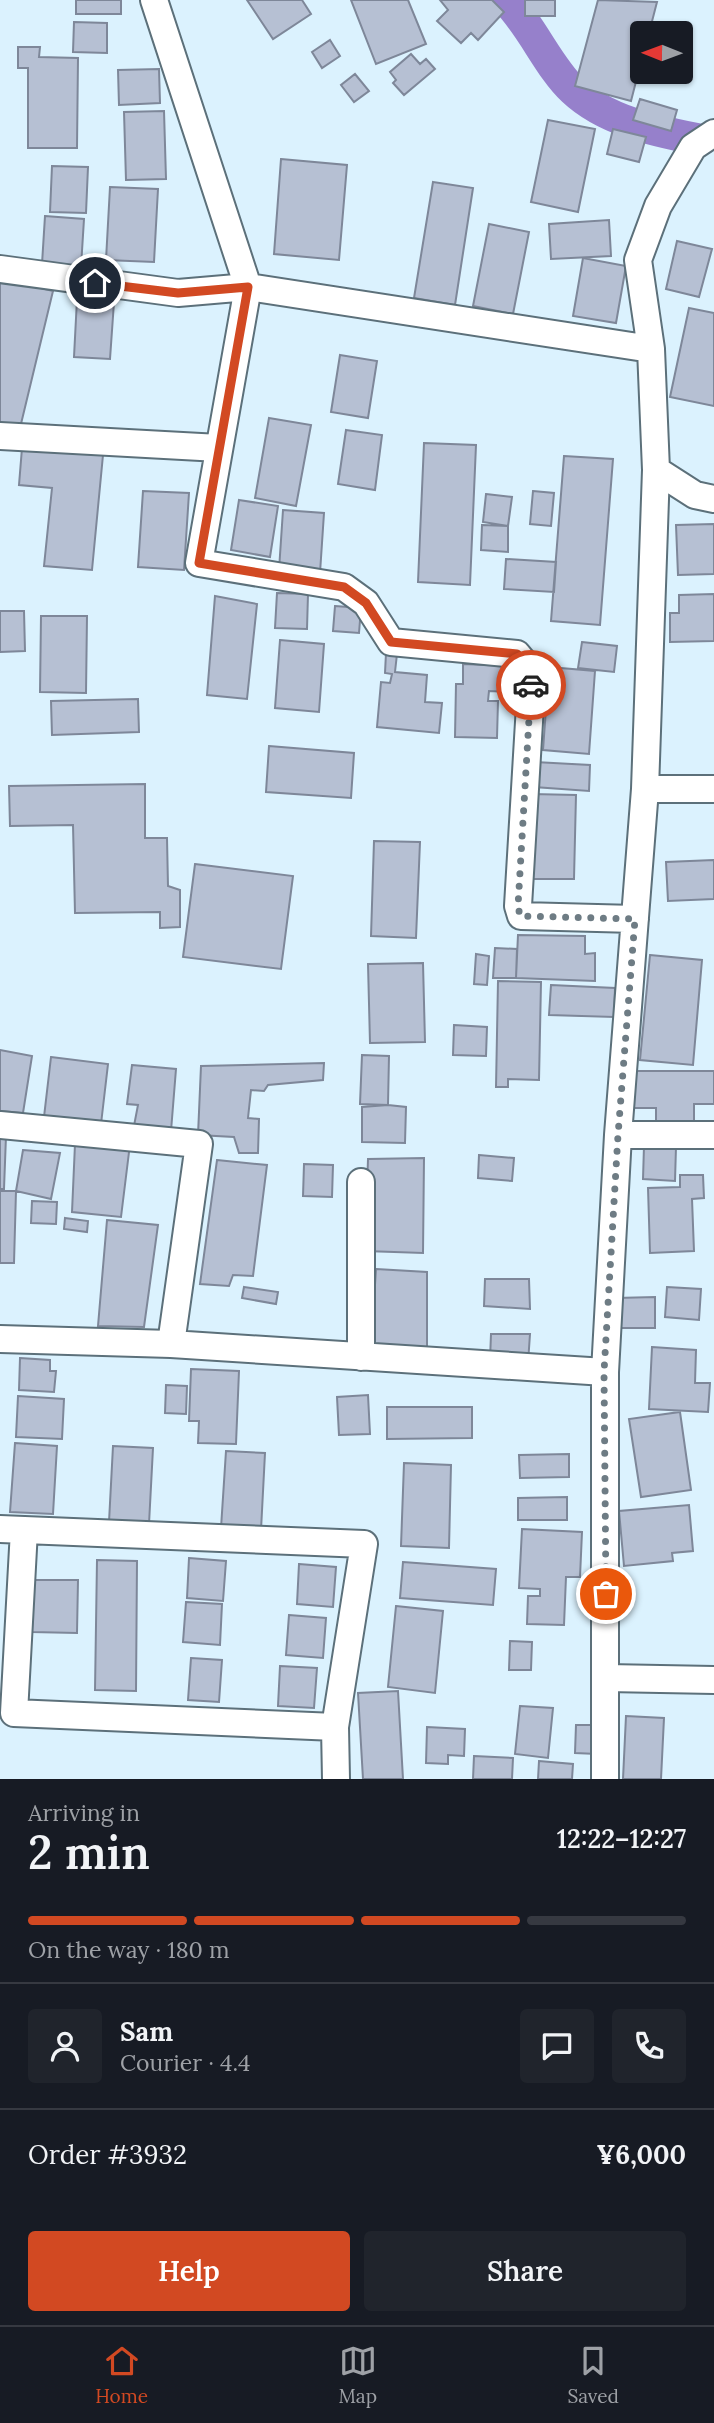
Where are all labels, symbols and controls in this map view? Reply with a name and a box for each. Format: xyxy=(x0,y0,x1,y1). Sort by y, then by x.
north arrow xyxy=(630,21,693,84)
map controls xyxy=(630,21,693,84)
pin xyxy=(65,253,125,313)
icon: home xyxy=(76,264,114,302)
courier xyxy=(496,650,566,720)
icon: car xyxy=(512,666,550,704)
pin xyxy=(576,1564,636,1624)
icon: bag xyxy=(587,1575,625,1613)
text: Arriving in xyxy=(28,1798,140,1827)
text: 12:22–12:27 xyxy=(557,1822,686,1855)
text: 2 min xyxy=(28,1823,150,1882)
text: On the way · 180 m xyxy=(28,1935,229,1964)
button: person xyxy=(28,2009,102,2083)
button: chat xyxy=(520,2009,594,2083)
button: phone xyxy=(612,2009,686,2083)
text: Sam xyxy=(120,2015,173,2048)
text: Courier · 4.4 xyxy=(120,2048,251,2077)
text: Order #3932 xyxy=(28,2138,187,2171)
text: ¥6,000 xyxy=(597,2138,686,2171)
button: Help xyxy=(28,2231,350,2311)
button: Share xyxy=(364,2231,686,2311)
tab: Home xyxy=(95,2342,148,2408)
tab: Map xyxy=(338,2342,377,2408)
tab: Saved xyxy=(567,2342,619,2408)

